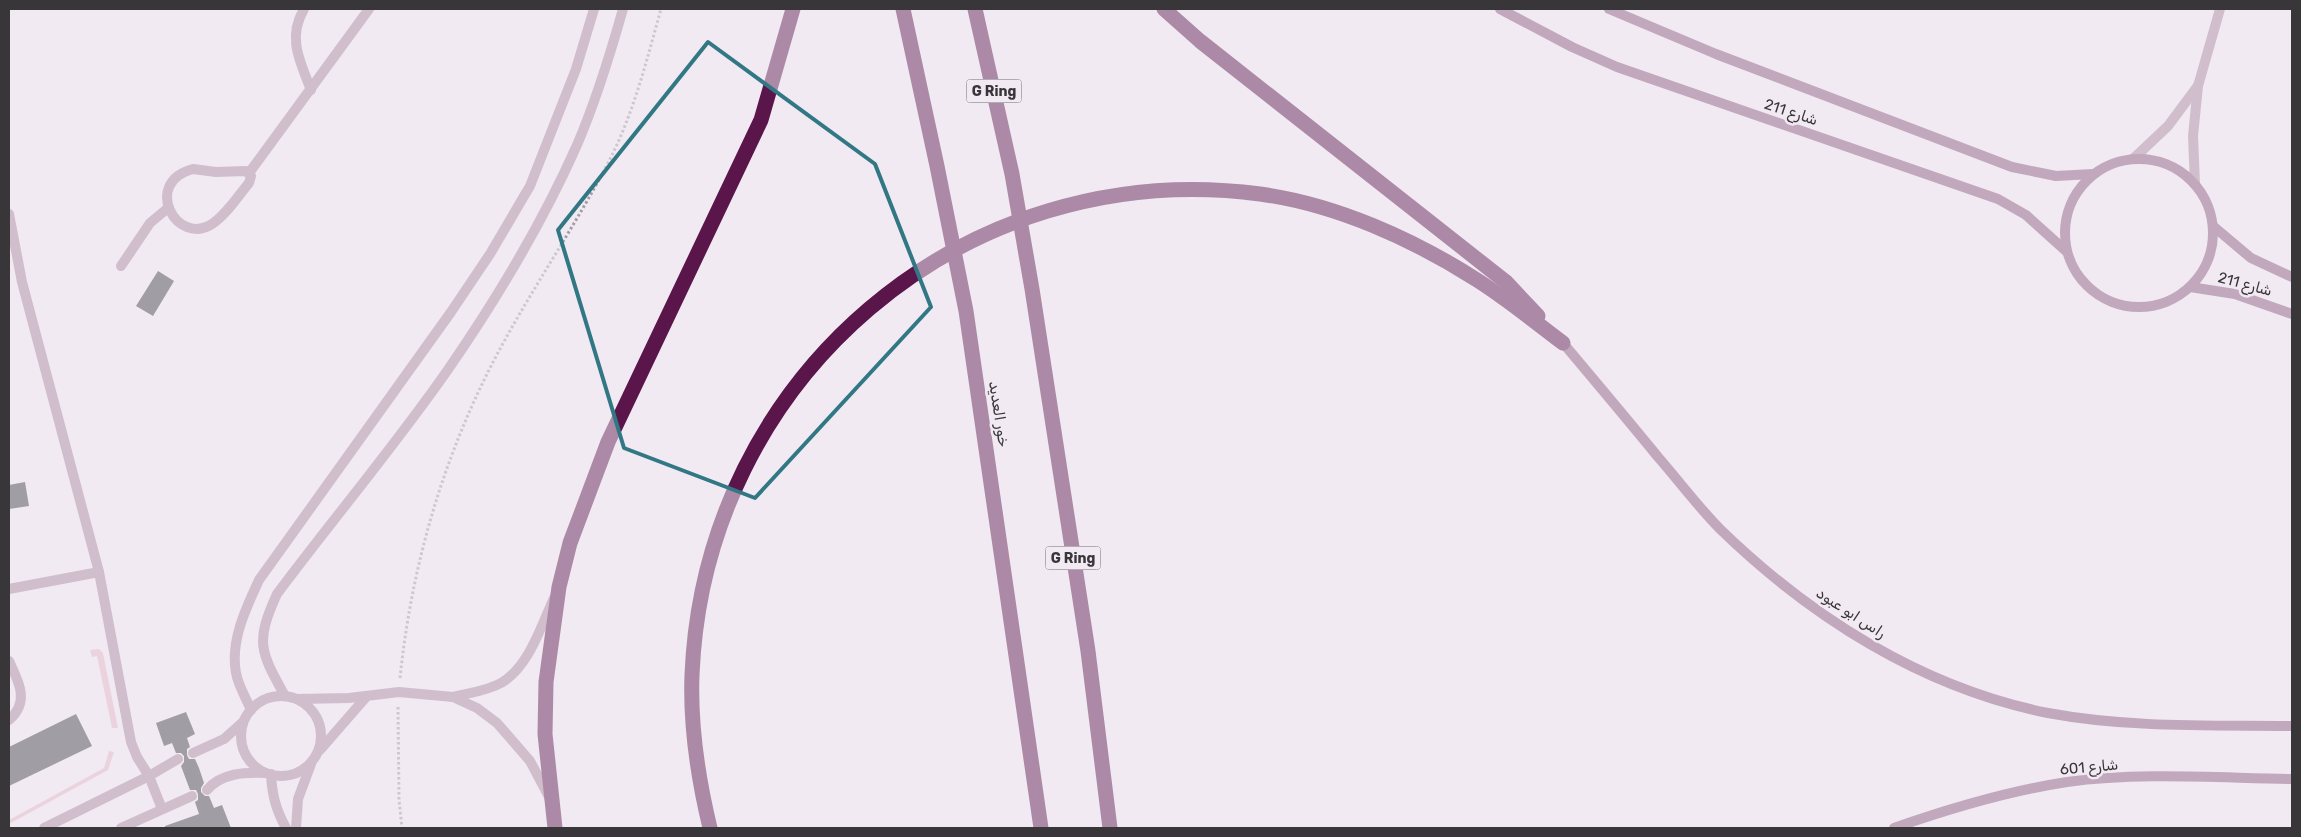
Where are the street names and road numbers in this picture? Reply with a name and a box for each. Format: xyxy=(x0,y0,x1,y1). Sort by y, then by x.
road number: G Ring xyxy=(966,80,1022,102)
street label: شارع 211 xyxy=(1761,95,1820,131)
street label: شارع 211 xyxy=(2215,268,2274,302)
street label: خور العديد xyxy=(985,380,1013,448)
road number: G Ring xyxy=(1046,546,1100,570)
street label: راس ابو عبود xyxy=(1813,584,1889,642)
street label: شارع 601 xyxy=(2059,755,2119,781)

